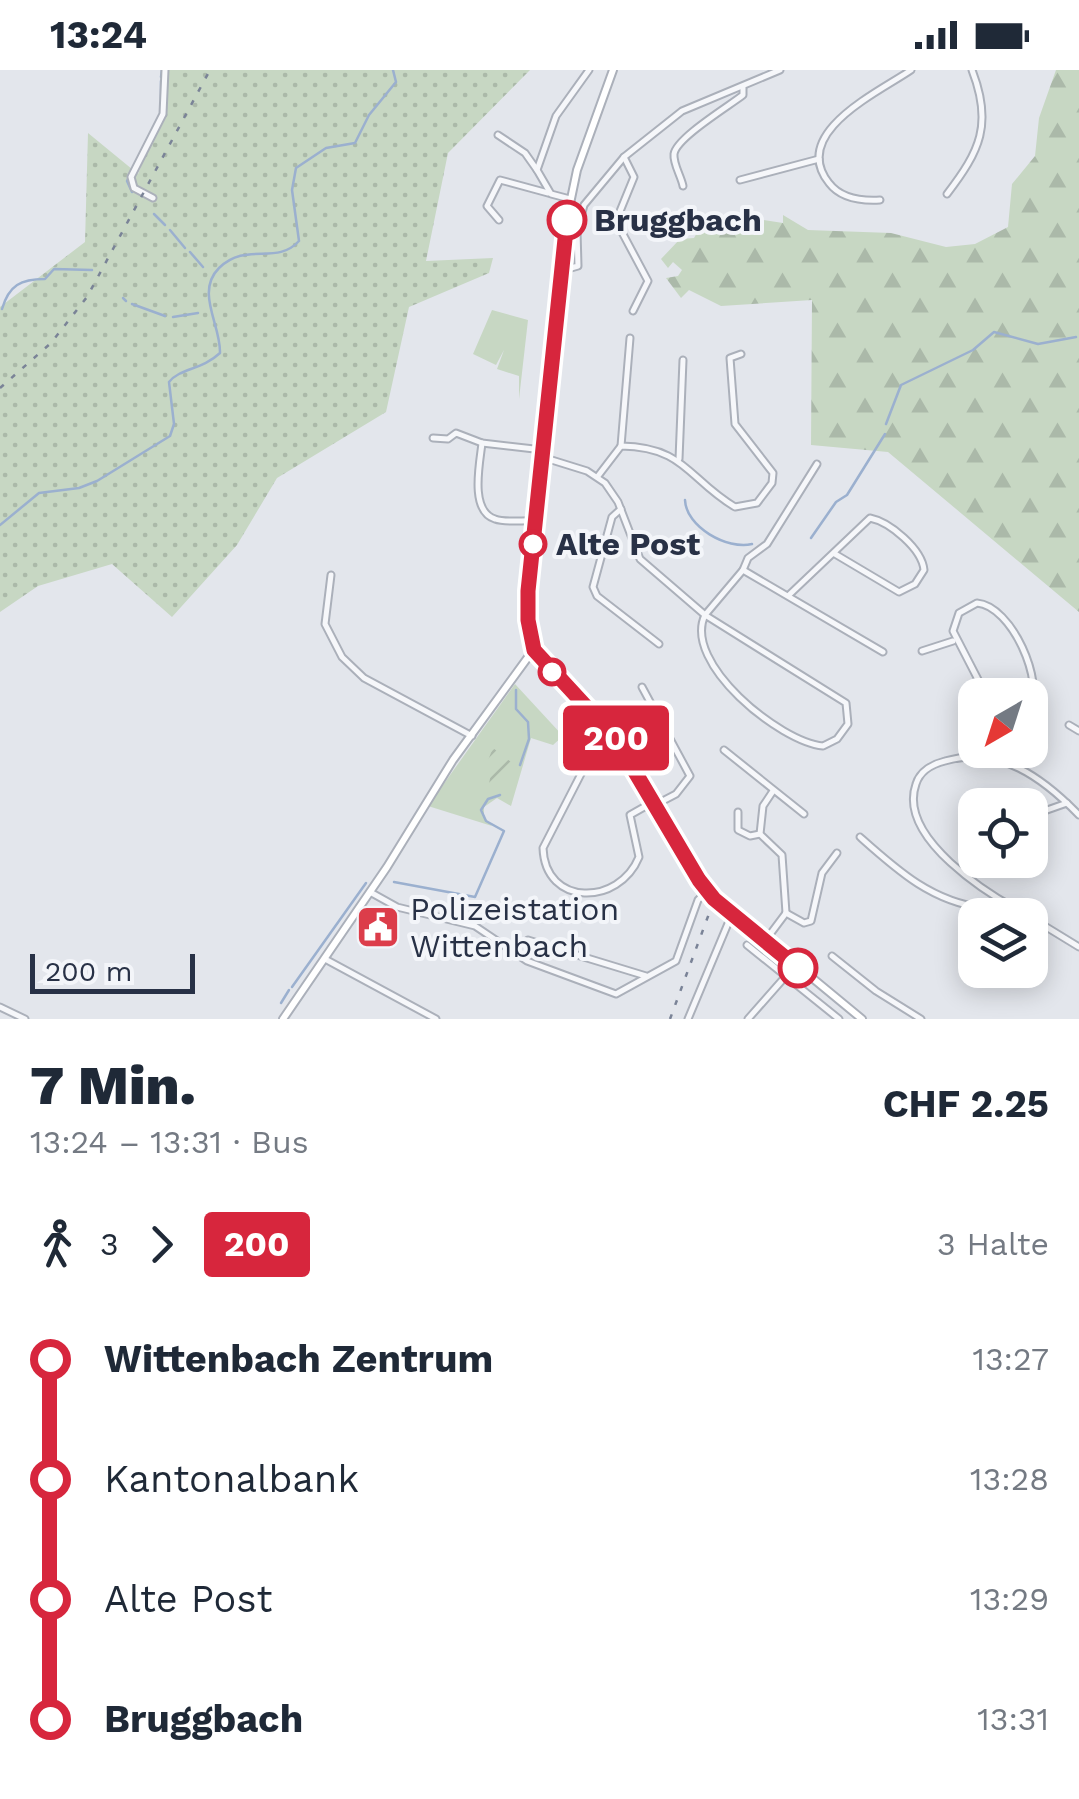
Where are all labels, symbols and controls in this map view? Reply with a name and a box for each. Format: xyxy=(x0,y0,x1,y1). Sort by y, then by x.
text: 13:24 xyxy=(50,13,147,57)
marker: Bruggbach xyxy=(548,201,586,239)
place label: Bruggbach xyxy=(594,201,762,239)
place label: Alte Post xyxy=(556,525,700,563)
marker: Alte Post xyxy=(520,531,546,557)
unlabelled marker xyxy=(539,659,565,685)
north arrow xyxy=(958,678,1048,768)
map controls xyxy=(958,678,1048,988)
line badge: 200 xyxy=(558,706,674,770)
text: 200 xyxy=(583,717,649,759)
button: locate xyxy=(958,788,1048,878)
place label: Polizeistation Wittenbach xyxy=(410,890,619,965)
button: layers xyxy=(958,898,1048,988)
public building icon: Polizeistation Wittenbach xyxy=(355,904,401,950)
scale bar xyxy=(30,949,195,994)
unlabelled marker xyxy=(779,949,817,987)
text: 200 m xyxy=(45,955,132,988)
text: 7 Min. xyxy=(30,1053,196,1117)
text: CHF 2.25 xyxy=(883,1082,1049,1126)
text: 13:24 – 13:31 · Bus xyxy=(30,1123,309,1161)
icon: walk xyxy=(30,1217,85,1272)
icon: forward xyxy=(134,1217,189,1272)
text: 200 xyxy=(224,1223,290,1265)
text: 3 xyxy=(100,1225,119,1263)
text: 3 Halte xyxy=(937,1225,1049,1263)
text: Wittenbach Zentrum xyxy=(104,1337,493,1381)
text: 13:27 xyxy=(972,1340,1049,1378)
text: Kantonalbank xyxy=(104,1457,359,1501)
text: 13:28 xyxy=(970,1460,1049,1498)
text: Alte Post xyxy=(104,1577,272,1621)
text: 13:29 xyxy=(970,1580,1049,1618)
text: Bruggbach xyxy=(104,1697,303,1741)
text: 13:31 xyxy=(977,1700,1049,1738)

